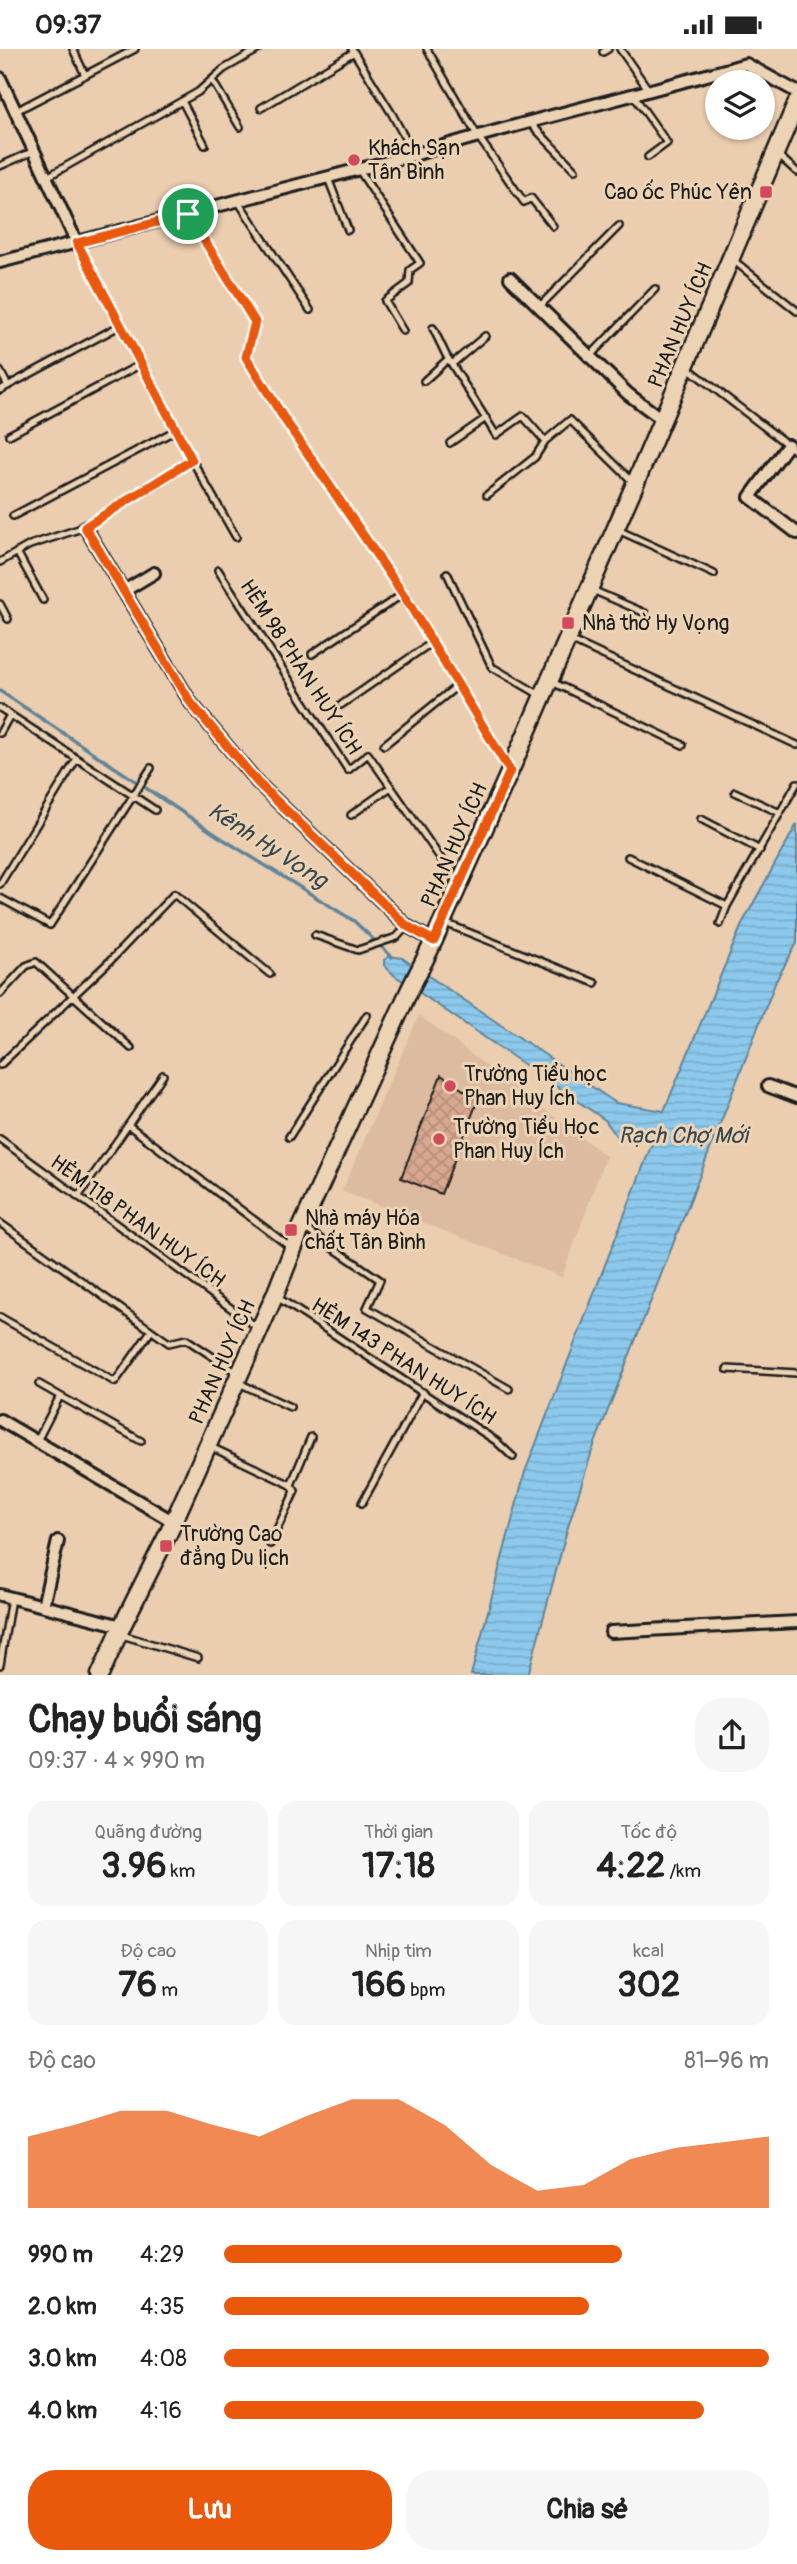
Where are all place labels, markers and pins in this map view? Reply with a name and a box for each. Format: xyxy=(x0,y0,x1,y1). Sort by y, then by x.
place label: Khách Sạn Tân Bình xyxy=(368,135,460,186)
marker: Khách Sạn Tân Bình xyxy=(346,152,362,168)
place label: Cao ốc Phúc Yên xyxy=(604,179,752,206)
pin xyxy=(158,184,218,244)
marker: Cao ốc Phúc Yên xyxy=(758,184,774,200)
place label: Nhà thờ Hy Vọng xyxy=(582,610,729,637)
marker: Nhà thờ Hy Vọng xyxy=(560,615,576,631)
place label: Trường Tiểu học Phan Huy Ích xyxy=(464,1061,607,1112)
marker: Trường Tiểu học Phan Huy Ích xyxy=(442,1078,458,1094)
place label: Trường Tiểu Học Phan Huy Ích xyxy=(453,1114,600,1165)
marker: Trường Tiểu Học Phan Huy Ích xyxy=(431,1131,447,1147)
place label: Nhà máy Hóa chất Tân Bình xyxy=(305,1205,426,1256)
marker: Nhà máy Hóa chất Tân Bình xyxy=(283,1222,299,1238)
place label: Trường Cao đẳng Du lịch xyxy=(180,1521,289,1572)
marker: Trường Cao đẳng Du lịch xyxy=(158,1538,174,1554)

